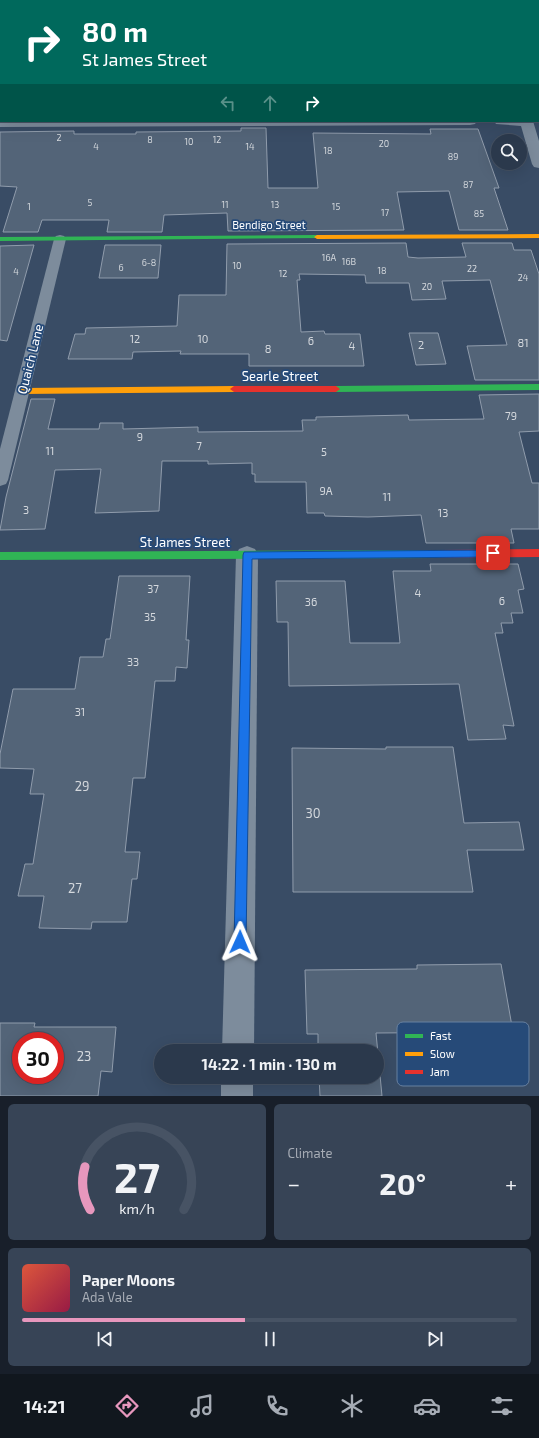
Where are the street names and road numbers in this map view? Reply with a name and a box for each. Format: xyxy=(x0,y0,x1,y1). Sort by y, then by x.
street label: Bendigo Street xyxy=(232,218,306,231)
street label: Quaich Lane xyxy=(14,322,46,396)
street label: Searle Street xyxy=(242,368,318,384)
street label: St James Street xyxy=(140,534,230,550)

